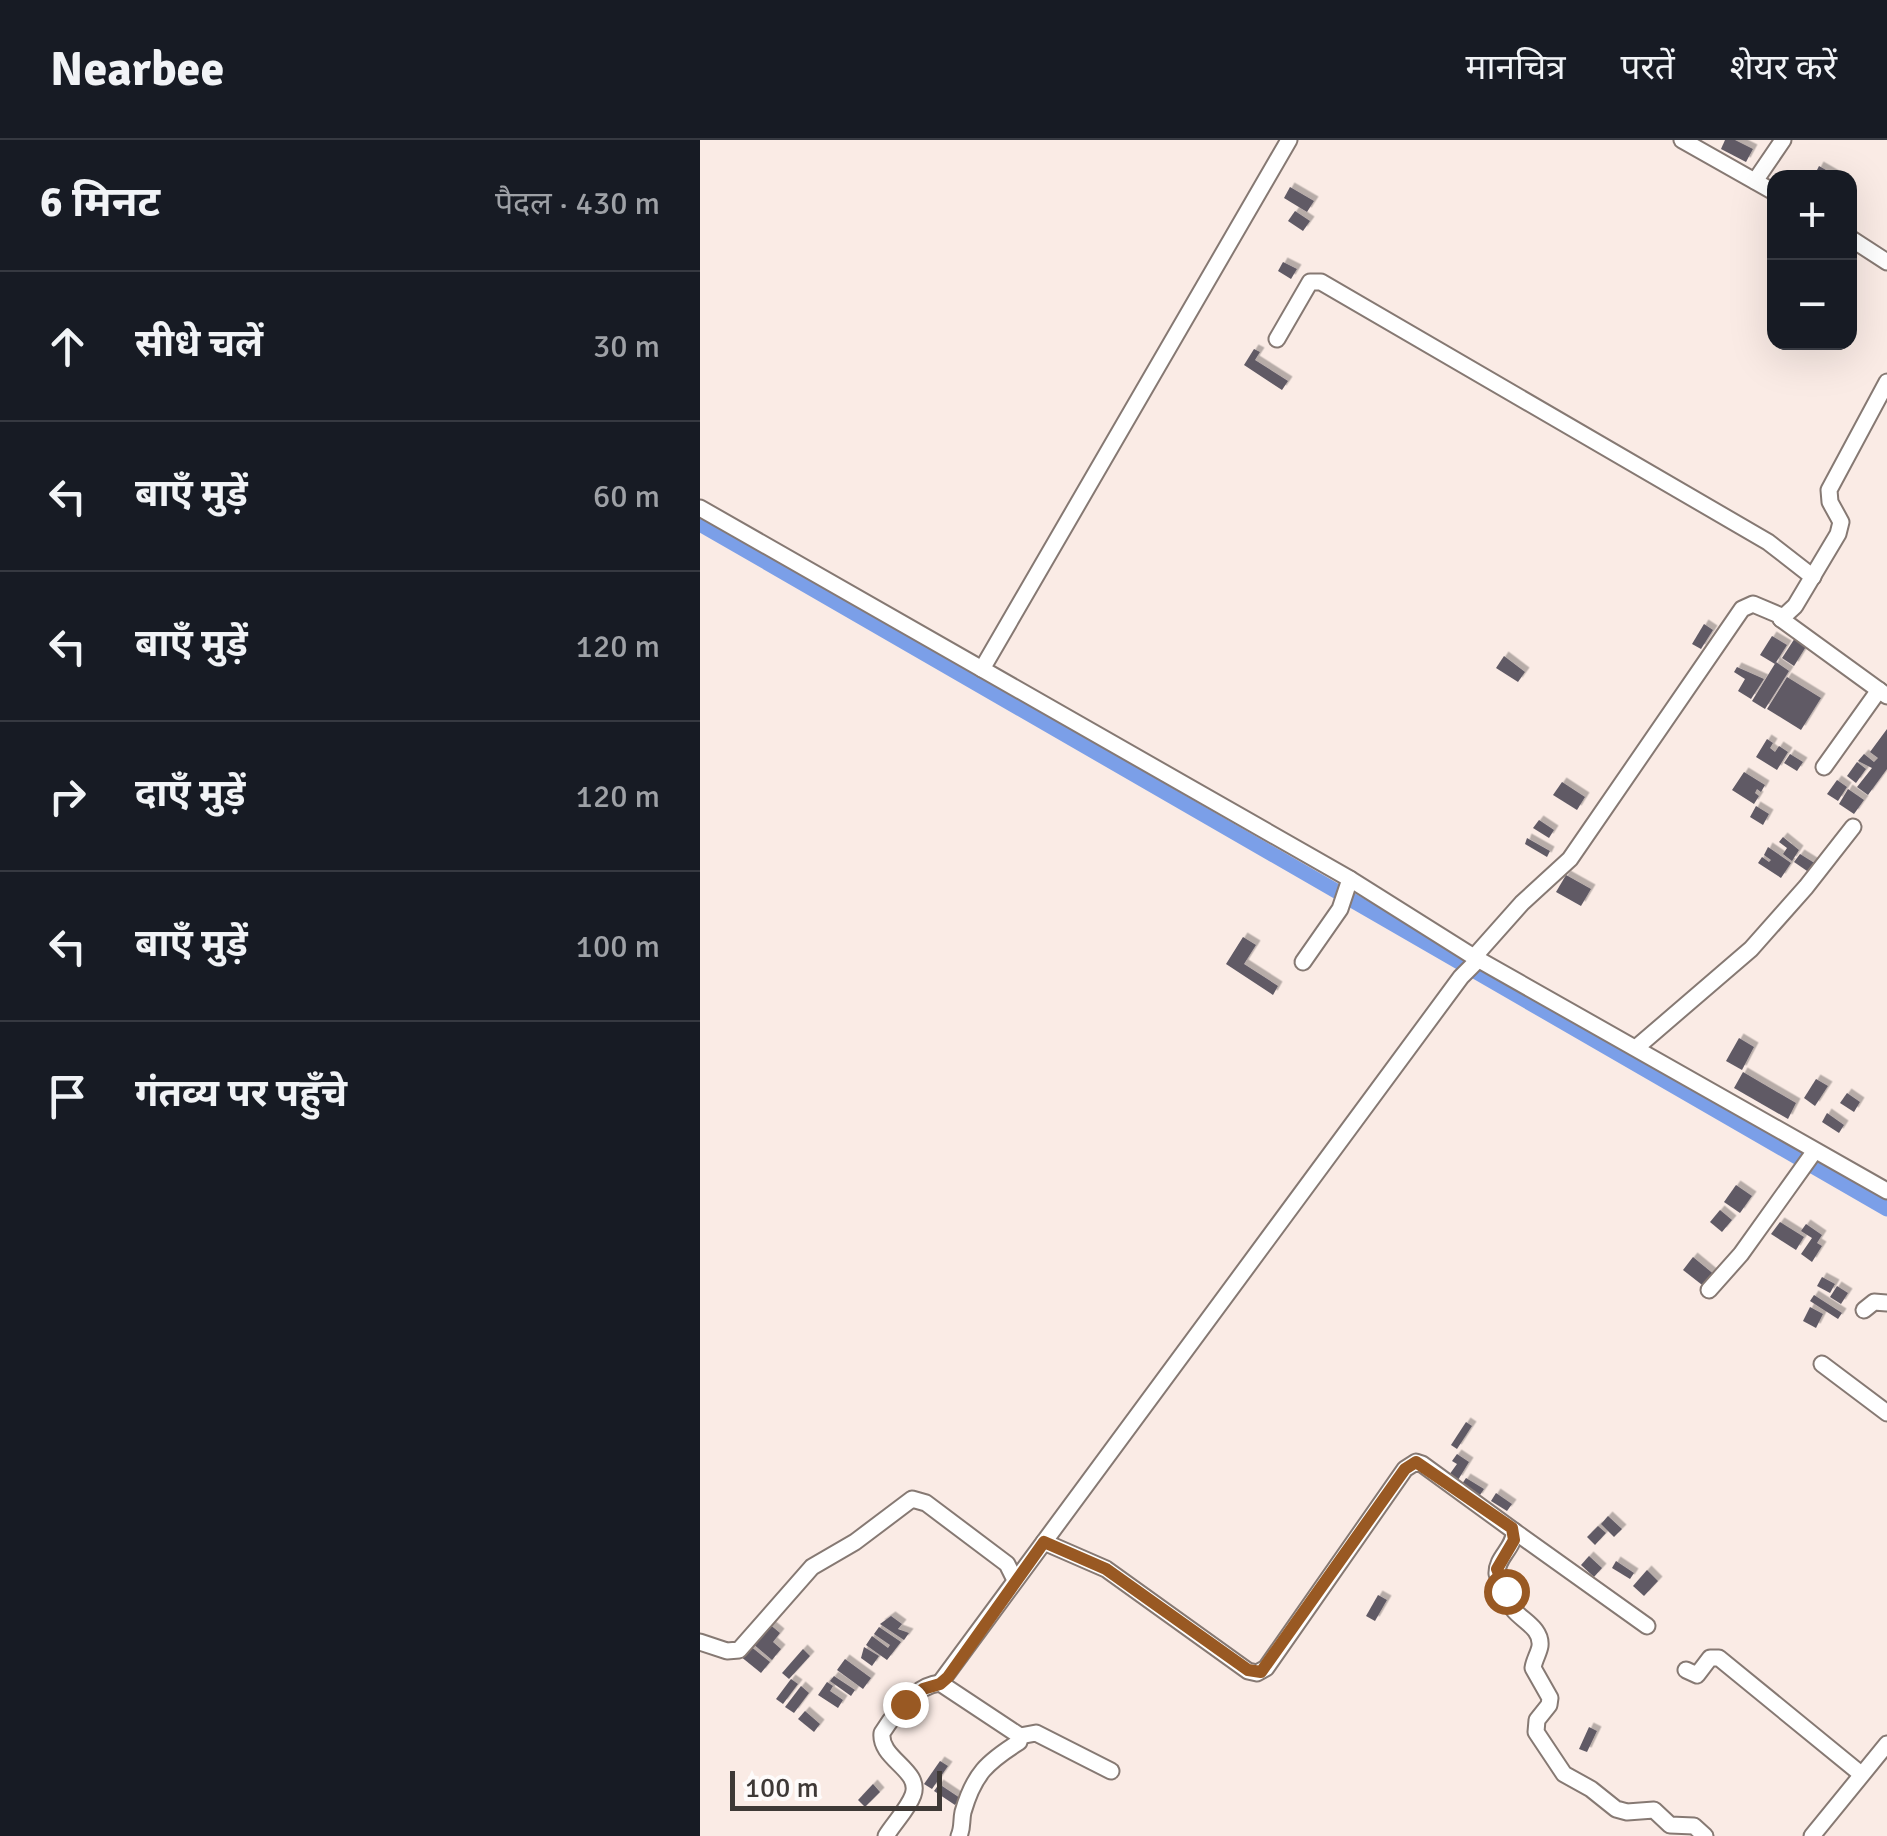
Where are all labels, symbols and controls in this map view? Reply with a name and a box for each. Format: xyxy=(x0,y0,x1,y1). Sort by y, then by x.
text: Nearbee xyxy=(50,40,224,99)
text: मानचित्र xyxy=(1466,46,1566,89)
text: परतें xyxy=(1621,46,1675,89)
text: शेयर करें xyxy=(1730,46,1837,89)
map controls xyxy=(1767,170,1857,350)
button: + xyxy=(1767,170,1857,260)
text: 6 मिनट xyxy=(40,177,160,228)
text: पैदल · 430 m xyxy=(495,184,660,223)
button: − xyxy=(1767,260,1857,350)
icon: ahead xyxy=(40,319,95,374)
text: सीधे चलें xyxy=(135,320,263,367)
text: 30 m xyxy=(593,327,660,366)
icon: left xyxy=(40,469,95,524)
text: बाएँ मुड़ें xyxy=(135,470,248,517)
text: 60 m xyxy=(593,477,660,516)
icon: left xyxy=(40,619,95,674)
text: बाएँ मुड़ें xyxy=(135,620,248,667)
text: 120 m xyxy=(576,627,660,666)
icon: right xyxy=(40,769,95,824)
text: दाएँ मुड़ें xyxy=(135,770,245,817)
text: 120 m xyxy=(576,777,660,816)
icon: left xyxy=(40,919,95,974)
text: बाएँ मुड़ें xyxy=(135,920,248,967)
text: 100 m xyxy=(576,927,660,966)
icon: arrive xyxy=(40,1069,95,1124)
text: गंतव्य पर पहुँचे xyxy=(135,1070,347,1117)
route start xyxy=(1484,1569,1530,1615)
route end xyxy=(883,1682,929,1728)
scale bar xyxy=(730,1766,942,1810)
text: 100 m xyxy=(745,1771,819,1805)

